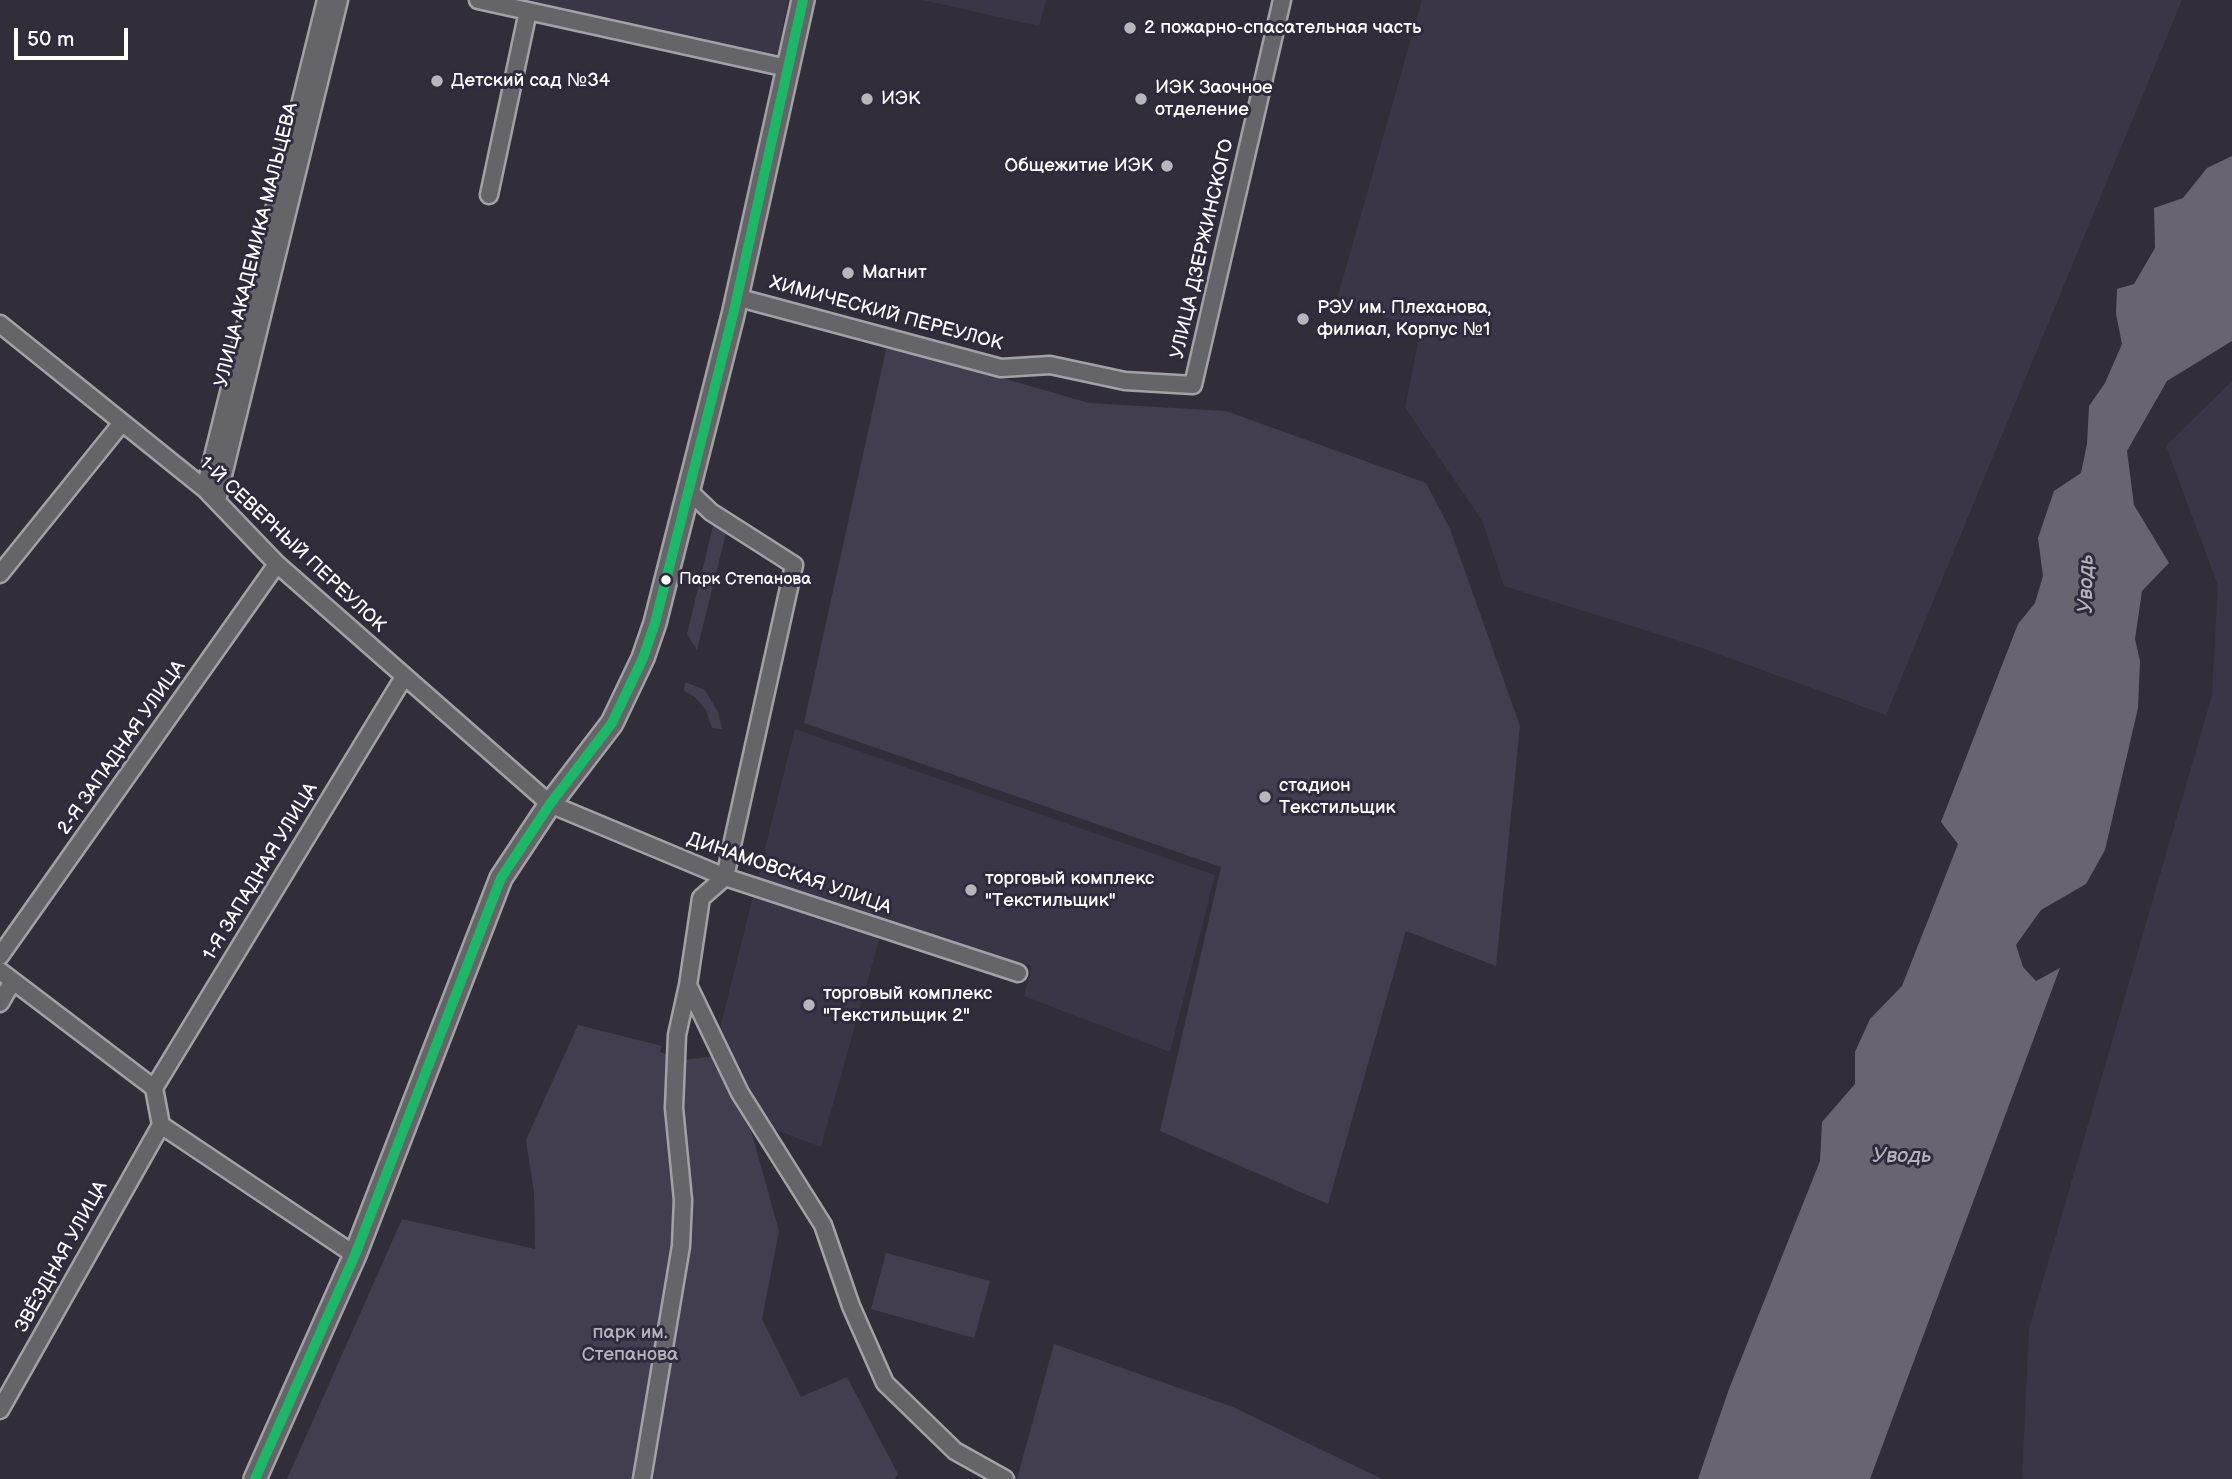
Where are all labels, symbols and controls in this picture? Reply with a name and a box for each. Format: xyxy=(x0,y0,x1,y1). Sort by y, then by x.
scale bar xyxy=(18,14,131,58)
place label: 2 пожарно-спасательная часть xyxy=(1144,17,1421,39)
marker: 2 пожарно-спасательная часть xyxy=(1122,20,1138,36)
text: 50 m xyxy=(27,27,74,52)
place label: Детский сад №34 xyxy=(451,70,610,92)
marker: Детский сад №34 xyxy=(429,73,445,89)
place label: ИЭК Заочное отделение xyxy=(1155,77,1273,121)
place label: ИЭК xyxy=(881,88,920,110)
marker: ИЭК xyxy=(859,91,875,107)
marker: ИЭК Заочное отделение xyxy=(1133,91,1149,107)
street label: УЛИЦА АКАДЕМИКА МАЛЬЦЕВА xyxy=(211,100,303,390)
street label: УЛИЦА ДЗЕРЖИНСКОГО xyxy=(1167,137,1239,361)
place label: Общежитие ИЭК xyxy=(1005,155,1153,177)
marker: Общежитие ИЭК xyxy=(1159,158,1175,174)
place label: Магнит xyxy=(862,262,927,284)
marker: Магнит xyxy=(840,265,856,281)
street label: ХИМИЧЕСКИЙ ПЕРЕУЛОК xyxy=(767,272,1005,356)
place label: РЭУ им. Плеханова, филиал, Корпус №1 xyxy=(1317,297,1491,341)
marker: РЭУ им. Плеханова, филиал, Корпус №1 xyxy=(1295,311,1311,327)
street label: 1-Й СЕВЕРНЫЙ ПЕРЕУЛОК xyxy=(194,452,390,638)
water label: Уводь xyxy=(2074,554,2100,614)
place label: Парк Степанова xyxy=(679,570,811,590)
marker: Парк Степанова xyxy=(659,573,673,587)
street label: 2-Я ЗАПАДНАЯ УЛИЦА xyxy=(53,657,191,839)
place label: стадион Текстильщик xyxy=(1279,775,1396,819)
street label: 1-Я ЗАПАДНАЯ УЛИЦА xyxy=(199,779,323,965)
marker: стадион Текстильщик xyxy=(1257,789,1273,805)
street label: ДИНАМОВСКАЯ УЛИЦА xyxy=(684,828,894,920)
place label: торговый комплекс "Текстильщик" xyxy=(985,868,1154,912)
marker: торговый комплекс "Текстильщик" xyxy=(963,882,979,898)
place label: торговый комплекс "Текстильщик 2" xyxy=(823,983,992,1027)
marker: торговый комплекс "Текстильщик 2" xyxy=(801,997,817,1013)
water label: Уводь xyxy=(1873,1144,1931,1170)
street label: ЗВЁЗДНАЯ УЛИЦА xyxy=(11,1177,113,1337)
park label: парк им. Степанова xyxy=(582,1322,678,1366)

